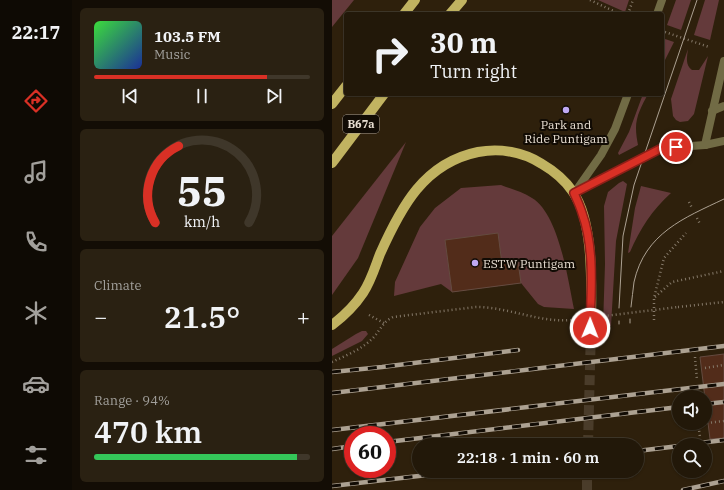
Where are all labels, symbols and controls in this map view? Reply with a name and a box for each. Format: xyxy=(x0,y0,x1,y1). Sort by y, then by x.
text: 22:17 xyxy=(12,21,60,44)
text: 30 m xyxy=(430,24,497,61)
text: 103.5 FM xyxy=(154,27,221,46)
icon: right xyxy=(364,28,416,80)
text: Music xyxy=(154,46,191,63)
text: Turn right xyxy=(430,60,517,83)
icon: previous xyxy=(119,85,141,107)
icon: pause xyxy=(191,85,213,107)
icon: next xyxy=(263,85,285,107)
icon: directions xyxy=(22,87,50,115)
marker: Park and Ride Puntigam xyxy=(561,105,571,115)
road number: B67a xyxy=(343,115,379,133)
place label: Park and Ride Puntigam xyxy=(524,117,608,146)
pin xyxy=(659,130,693,164)
icon: arrive xyxy=(665,136,687,158)
icon: music xyxy=(22,158,50,186)
text: 55 xyxy=(177,163,227,217)
text: km/h xyxy=(184,211,220,230)
icon: phone xyxy=(22,228,50,256)
place label: ESTW Puntigam xyxy=(483,256,576,271)
marker: ESTW Puntigam xyxy=(470,258,480,268)
text: Climate xyxy=(94,277,141,294)
text: 21.5° xyxy=(164,297,240,336)
icon: climate xyxy=(22,299,50,327)
text: − xyxy=(94,302,107,331)
text: + xyxy=(297,302,310,331)
position arrow xyxy=(569,307,611,349)
icon: car xyxy=(22,370,50,398)
map controls xyxy=(672,390,712,478)
button: sound xyxy=(672,390,712,430)
text: Range · 94% xyxy=(94,392,170,409)
text: 470 km xyxy=(94,412,202,451)
speed limit sign: 60 xyxy=(344,426,396,478)
button: search xyxy=(672,438,712,478)
icon: filters xyxy=(22,441,50,469)
text: 22:18 · 1 min · 60 m xyxy=(457,448,599,467)

